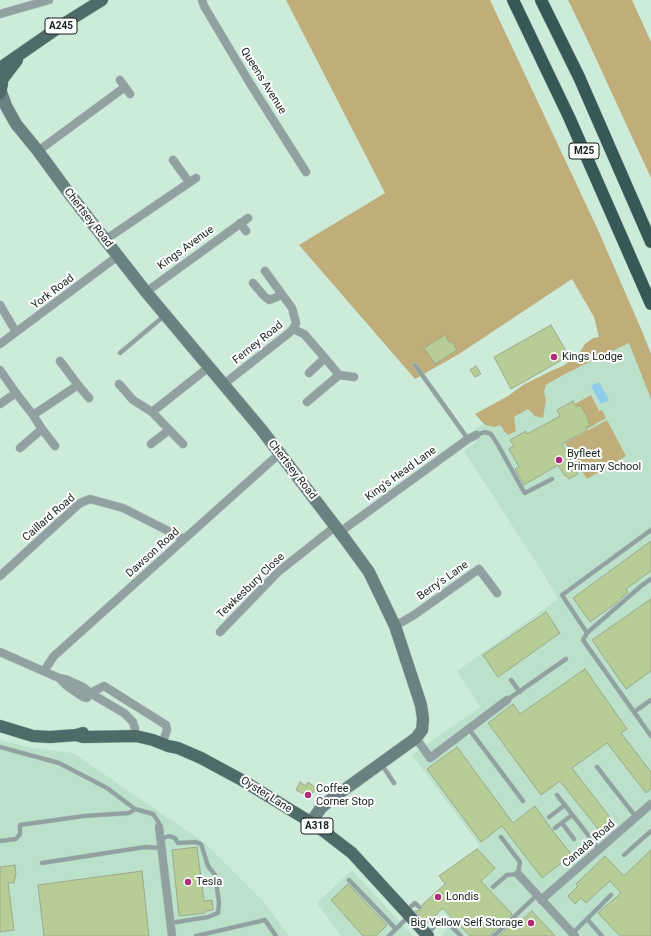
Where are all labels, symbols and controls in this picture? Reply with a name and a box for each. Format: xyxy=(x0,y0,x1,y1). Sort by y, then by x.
road number: A245 xyxy=(45,18,77,34)
street label: Queens Avenue xyxy=(237,45,289,117)
road number: M25 xyxy=(569,143,599,159)
street label: Chertsey Road xyxy=(61,186,115,250)
street label: Kings Avenue xyxy=(155,223,217,273)
street label: York Road xyxy=(29,272,77,312)
street label: Ferney Road xyxy=(230,319,286,367)
place label: Kings Lodge xyxy=(562,350,623,364)
marker: Kings Lodge xyxy=(549,352,559,362)
street label: Chertsey Road xyxy=(265,438,319,502)
street label: King's Head Lane xyxy=(363,444,439,504)
place label: Byfleet Primary School xyxy=(567,447,641,473)
marker: Byfleet Primary School xyxy=(554,455,564,465)
street label: Caillard Road xyxy=(20,492,78,544)
street label: Dawson Road xyxy=(124,526,182,580)
street label: Tewkesbury Close xyxy=(215,550,287,622)
street label: Berry's Lane xyxy=(415,559,471,603)
street label: Oyster Lane xyxy=(238,774,294,816)
place label: Coffee Corner Stop xyxy=(316,782,374,808)
marker: Coffee Corner Stop xyxy=(303,790,313,800)
road number: A318 xyxy=(301,818,333,834)
street label: Canada Road xyxy=(560,818,618,870)
place label: Tesla xyxy=(196,875,222,889)
marker: Tesla xyxy=(183,877,193,887)
place label: Londis xyxy=(446,890,479,904)
marker: Londis xyxy=(433,892,443,902)
place label: Big Yellow Self Storage xyxy=(410,916,523,930)
marker: Big Yellow Self Storage xyxy=(526,918,536,928)

